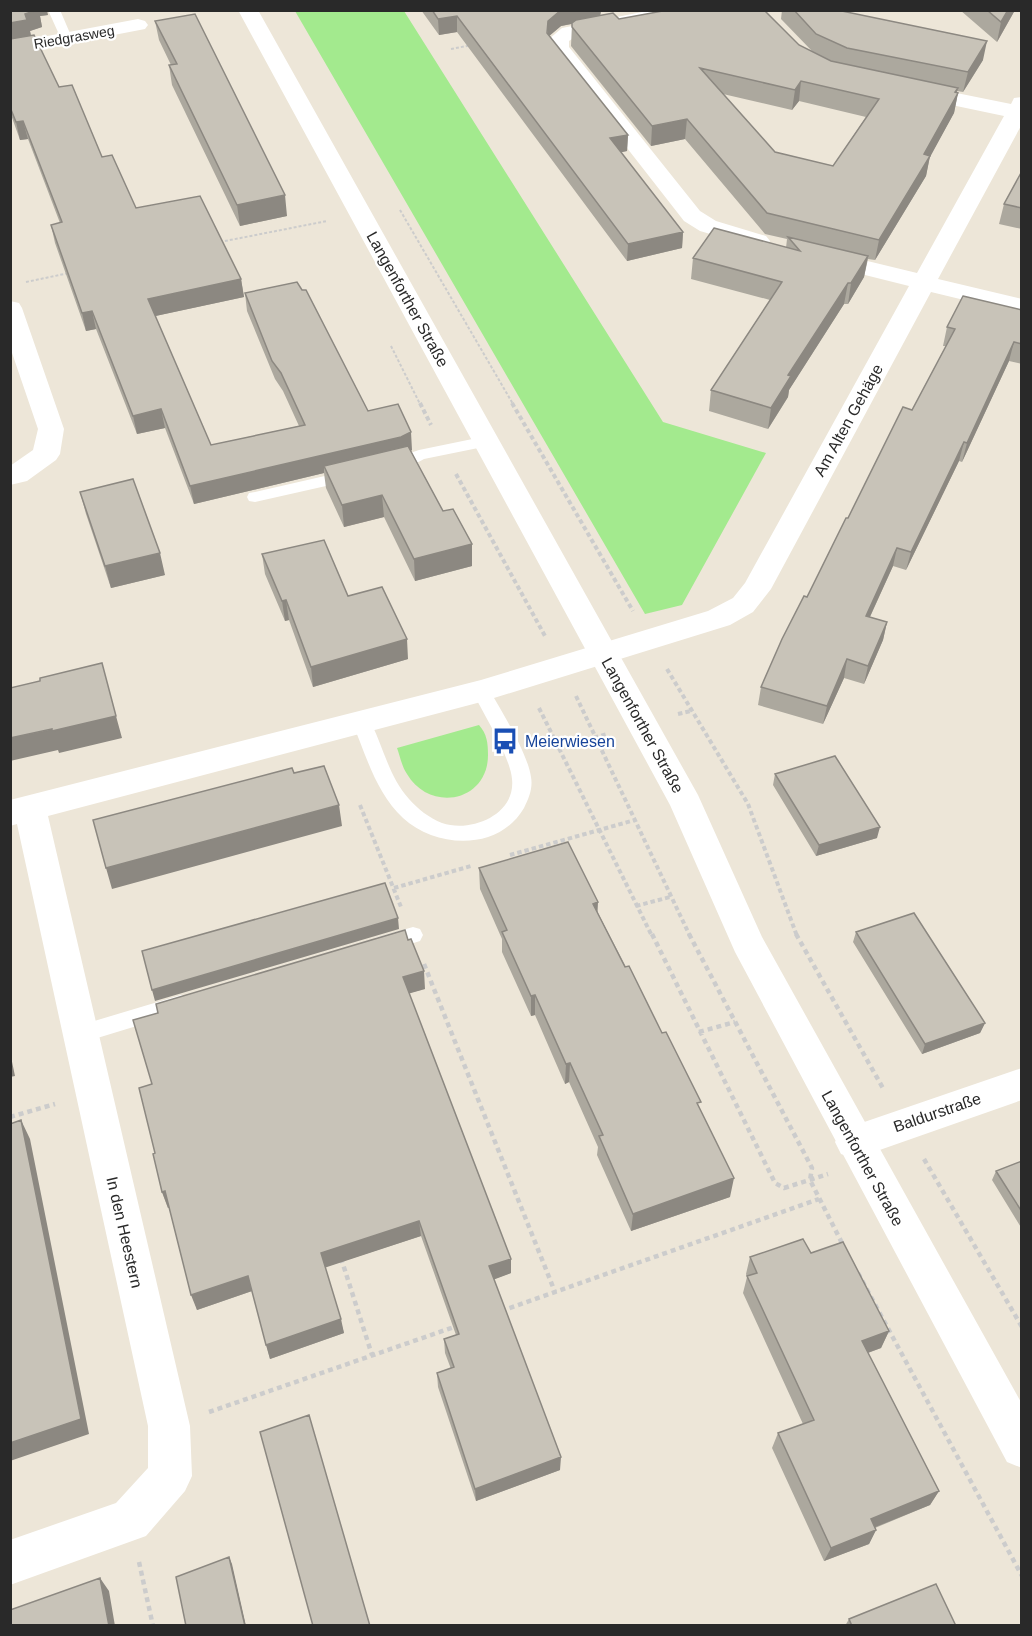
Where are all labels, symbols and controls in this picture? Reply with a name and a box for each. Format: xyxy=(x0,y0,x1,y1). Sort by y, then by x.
street label: Riedgrasweg xyxy=(32,22,116,52)
street label: Langenforther Straße xyxy=(363,229,452,370)
street label: Am Alten Gehäge xyxy=(811,361,886,479)
street label: Langenforther Straße xyxy=(598,655,687,796)
bus stop icon: Meierwiesen xyxy=(490,726,520,756)
place label: Meierwiesen xyxy=(525,733,615,750)
street label: Langenforther Straße xyxy=(818,1088,907,1229)
street label: Baldurstraße xyxy=(891,1089,983,1135)
street label: In den Heestern xyxy=(103,1175,146,1289)

